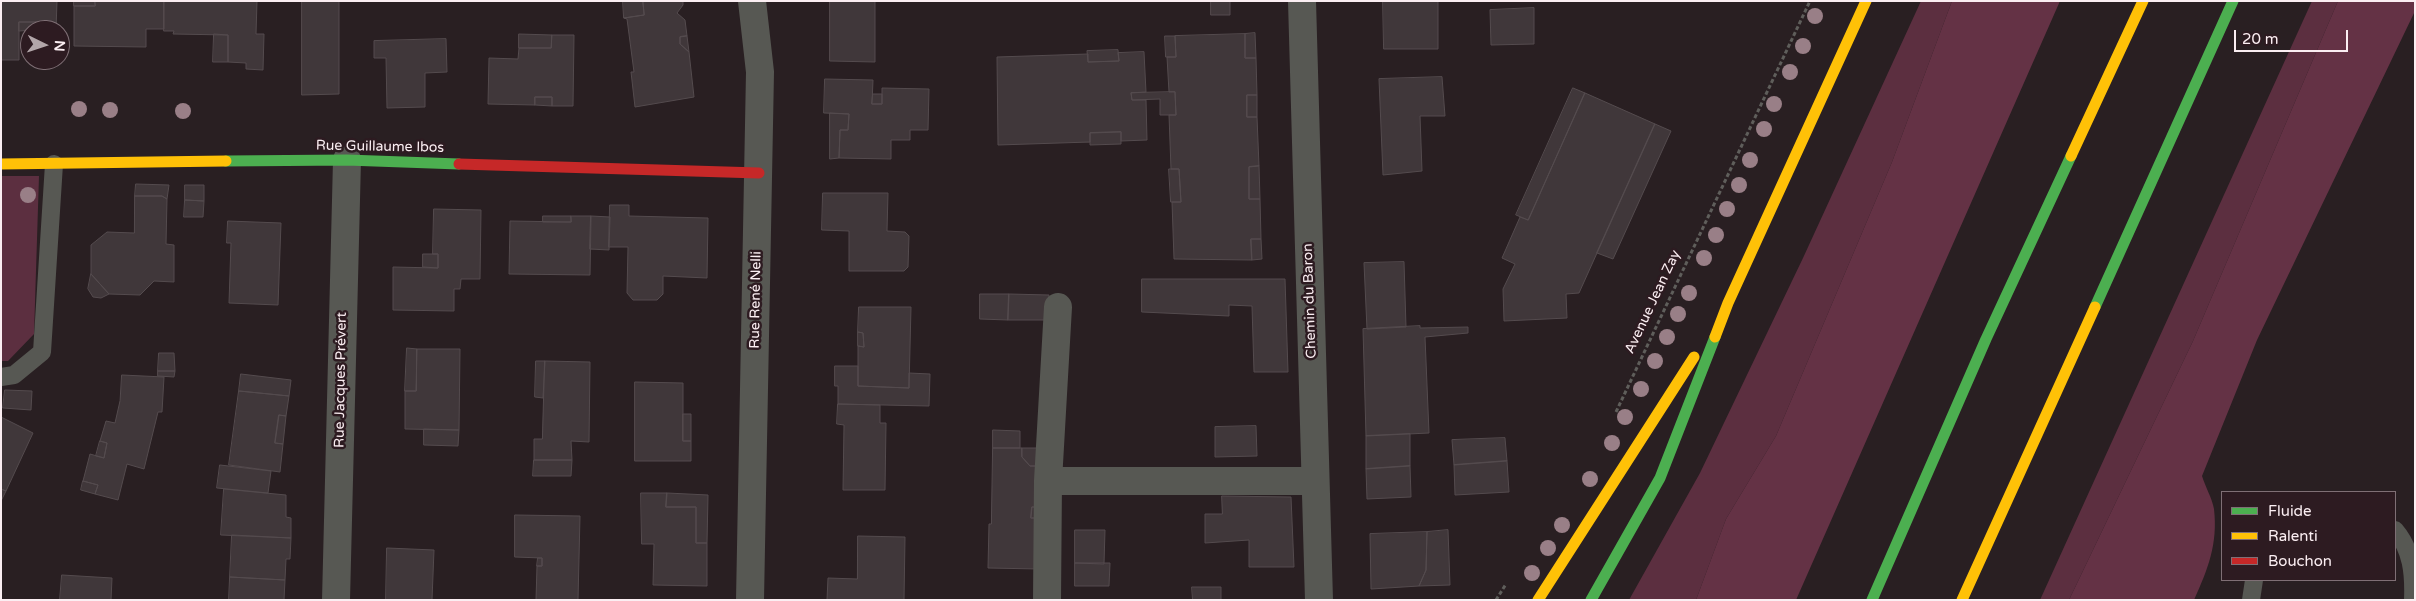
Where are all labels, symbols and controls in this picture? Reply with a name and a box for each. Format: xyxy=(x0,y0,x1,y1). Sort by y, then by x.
north arrow xyxy=(20,20,70,70)
scale bar xyxy=(2236,20,2350,52)
text: 20 m xyxy=(2242,30,2279,48)
text: N xyxy=(51,40,68,52)
street label: Rue Guillaume Ibos xyxy=(316,137,444,157)
street label: Chemin du Baron xyxy=(1300,243,1320,359)
street label: Avenue Jean Zay xyxy=(1622,248,1684,356)
street label: Rue René Nelli xyxy=(747,251,765,349)
street label: Rue Jacques Prévert xyxy=(331,312,351,448)
legend xyxy=(2221,491,2396,581)
text: Fluide xyxy=(2268,502,2312,520)
text: Ralenti xyxy=(2268,527,2318,545)
text: Bouchon xyxy=(2268,552,2332,570)

